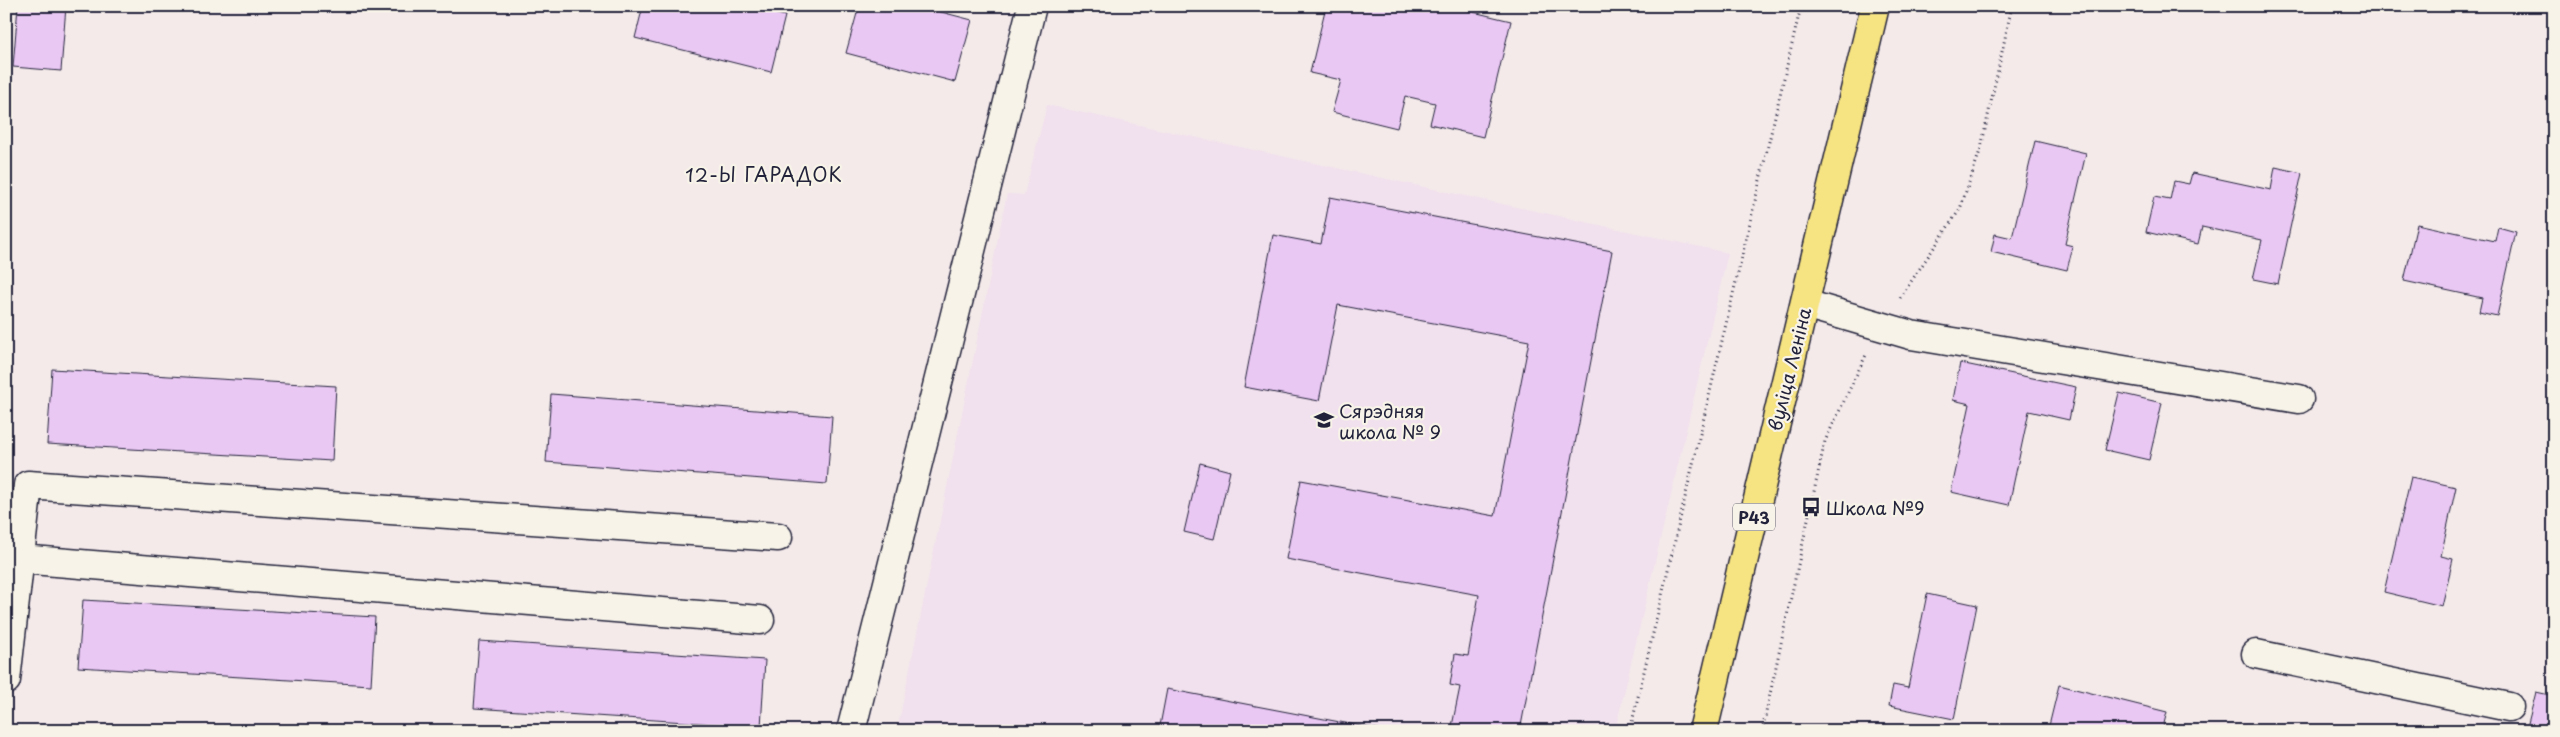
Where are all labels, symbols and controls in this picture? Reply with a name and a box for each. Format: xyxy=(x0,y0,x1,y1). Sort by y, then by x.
district label: 12-Ы ГАРАДОК xyxy=(685,160,843,188)
street label: вуліца Леніна xyxy=(1761,304,1818,433)
place label: Сярэдняя школа № 9 xyxy=(1339,397,1441,445)
school or university icon: Сярэдняя школа № 9 xyxy=(1313,409,1335,431)
place label: Школа №9 xyxy=(1826,494,1924,521)
bus stop icon: Школа №9 xyxy=(1800,496,1822,518)
road number: Р43 xyxy=(1733,504,1775,530)

